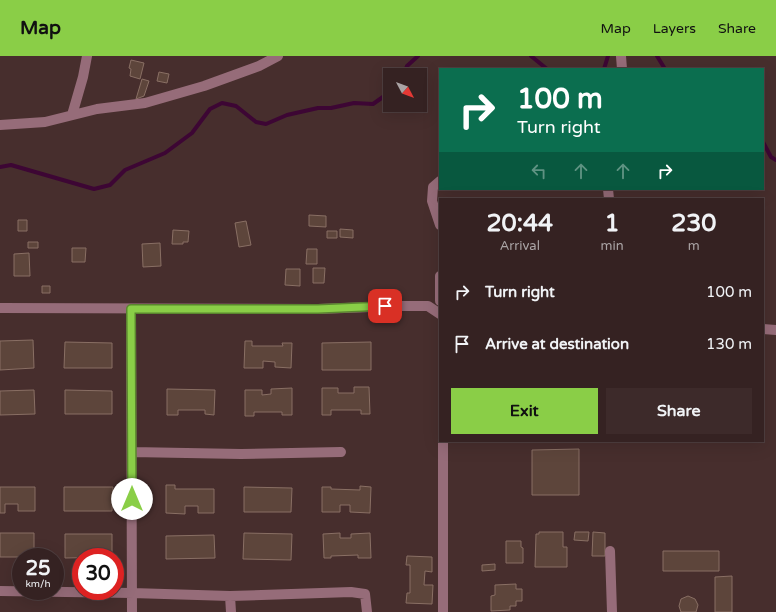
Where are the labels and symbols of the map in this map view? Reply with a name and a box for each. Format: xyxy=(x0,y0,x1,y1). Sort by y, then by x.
north arrow xyxy=(383,68,427,112)
pin xyxy=(368,289,402,323)
position arrow xyxy=(111,478,153,520)
speed limit sign: 30 xyxy=(72,548,124,600)

